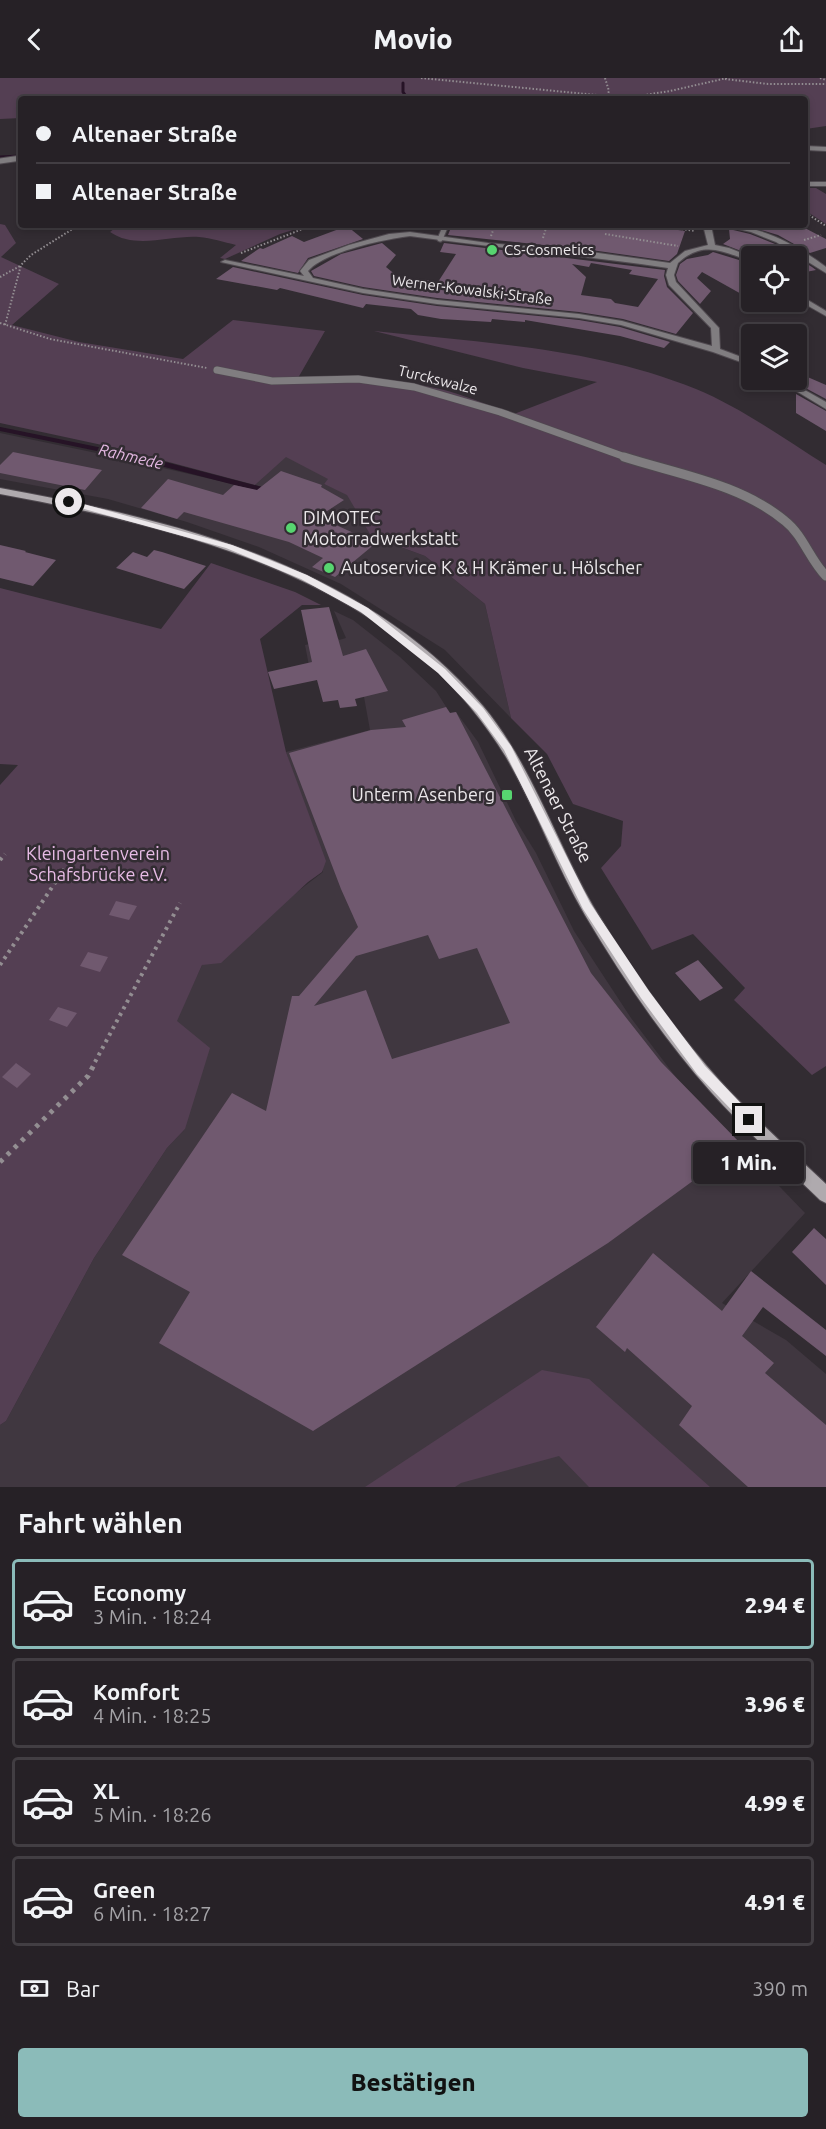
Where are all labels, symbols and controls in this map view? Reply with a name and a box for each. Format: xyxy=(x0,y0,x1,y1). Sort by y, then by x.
icon: back xyxy=(18,23,51,56)
icon: share xyxy=(775,23,808,56)
text: Movio xyxy=(373,24,453,54)
text: Altenaer Straße xyxy=(72,121,237,146)
text: Altenaer Straße xyxy=(72,179,237,204)
place label: CS-Cosmetics xyxy=(504,241,594,258)
marker: CS-Cosmetics xyxy=(485,243,499,257)
map controls xyxy=(741,246,807,390)
button: locate xyxy=(741,246,807,312)
street label: Werner-Kowalski-Straße xyxy=(391,271,553,308)
button: layers xyxy=(741,324,807,390)
street label: Turckswalze xyxy=(396,361,480,398)
water label: Rahmede xyxy=(97,440,165,472)
route start xyxy=(55,488,82,515)
place label: DIMOTEC Motorradwerkstatt xyxy=(303,507,458,548)
marker: DIMOTEC Motorradwerkstatt xyxy=(284,521,298,535)
place label: Autoservice K & H Krämer u. Hölscher xyxy=(341,557,642,577)
marker: Autoservice K & H Krämer u. Hölscher xyxy=(322,561,336,575)
street label: Altenaer Straße xyxy=(521,743,597,866)
place label: Unterm Asenberg xyxy=(351,784,495,804)
marker: Unterm Asenberg xyxy=(500,788,514,802)
park label: Kleingartenverein Schafsbrücke e.V. xyxy=(26,843,170,884)
route end xyxy=(735,1106,762,1133)
callout: 1 Min. xyxy=(694,1141,804,1183)
text: 1 Min. xyxy=(720,1151,777,1174)
text: Fahrt wählen xyxy=(18,1508,183,1538)
icon: car xyxy=(21,1577,75,1631)
text: Economy xyxy=(93,1580,186,1605)
text: 2.94 € xyxy=(745,1592,805,1617)
text: 3 Min. · 18:24 xyxy=(93,1605,212,1628)
icon: car xyxy=(21,1676,75,1730)
text: Komfort xyxy=(93,1679,180,1704)
text: 3.96 € xyxy=(745,1691,805,1716)
text: 4 Min. · 18:25 xyxy=(93,1704,212,1727)
icon: car xyxy=(21,1775,75,1829)
text: XL xyxy=(93,1778,120,1803)
text: 4.99 € xyxy=(745,1790,805,1815)
text: 5 Min. · 18:26 xyxy=(93,1803,212,1826)
icon: car xyxy=(21,1874,75,1928)
text: Green xyxy=(93,1877,155,1902)
text: 4.91 € xyxy=(745,1889,805,1914)
text: 6 Min. · 18:27 xyxy=(93,1902,212,1925)
icon: cash xyxy=(18,1972,51,2005)
text: Bar xyxy=(66,1976,100,2001)
text: 390 m xyxy=(752,1977,808,2000)
button: Bestätigen xyxy=(18,2048,808,2117)

